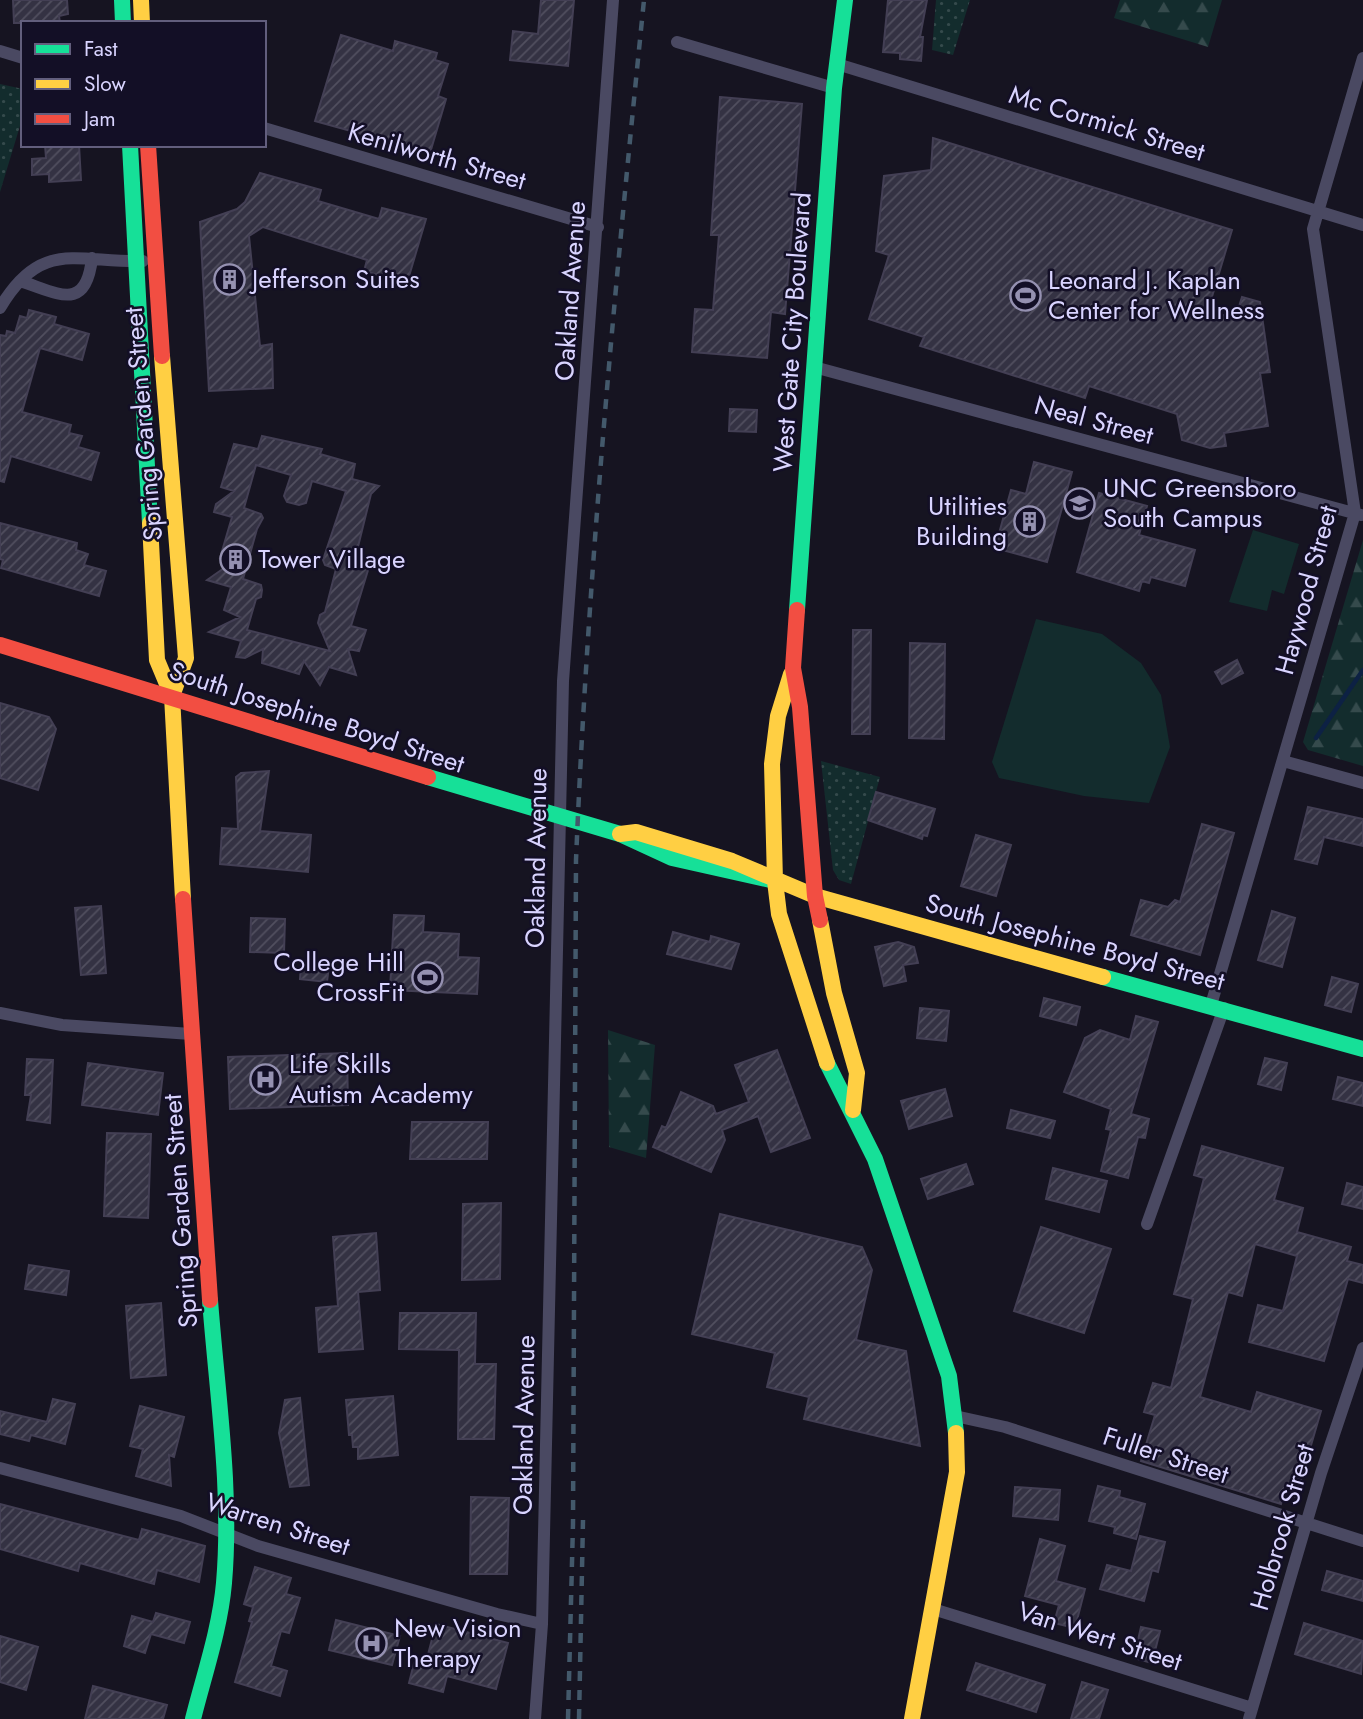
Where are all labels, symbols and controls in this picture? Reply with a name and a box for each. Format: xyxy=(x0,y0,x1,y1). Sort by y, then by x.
legend xyxy=(21,21,266,147)
text: Fast xyxy=(84,34,117,64)
text: Slow xyxy=(84,69,126,99)
street label: Mc Cormick Street xyxy=(1004,75,1210,171)
text: Jam xyxy=(81,104,116,134)
street label: Kenilworth Street xyxy=(343,112,531,200)
street label: West Gate City Boulevard xyxy=(763,191,821,473)
street label: Oakland Avenue xyxy=(545,200,595,382)
place label: Jefferson Suites xyxy=(249,260,420,298)
place label: Leonard J. Kaplan Center for Wellness xyxy=(1048,261,1265,329)
building icon: Jefferson Suites xyxy=(212,262,246,296)
sports icon: Leonard J. Kaplan Center for Wellness xyxy=(1008,278,1042,312)
street label: Spring Garden Street xyxy=(114,305,172,542)
street label: Neal Street xyxy=(1030,386,1159,454)
place label: UNC Greensboro South Campus xyxy=(1103,469,1296,537)
school or university icon: UNC Greensboro South Campus xyxy=(1063,486,1097,520)
place label: Utilities Building xyxy=(916,487,1007,555)
street label: Haywood Street xyxy=(1265,501,1347,679)
building icon: Utilities Building xyxy=(1013,504,1047,538)
place label: Tower Village xyxy=(258,540,405,578)
building icon: Tower Village xyxy=(218,542,252,576)
street label: South Josephine Boyd Street xyxy=(164,651,470,783)
street label: Oakland Avenue xyxy=(515,768,557,948)
street label: South Josephine Boyd Street xyxy=(921,884,1230,1000)
place label: College Hill CrossFit xyxy=(273,943,405,1011)
sports icon: College Hill CrossFit xyxy=(410,960,444,994)
place label: Life Skills Autism Academy xyxy=(289,1045,473,1113)
hospital icon: Life Skills Autism Academy xyxy=(249,1062,283,1096)
street label: Spring Garden Street xyxy=(153,1092,207,1329)
street label: Oakland Avenue xyxy=(503,1335,545,1515)
street label: Fuller Street xyxy=(1098,1417,1235,1493)
street label: Holbrook Street xyxy=(1240,1438,1324,1615)
street label: Warren Street xyxy=(201,1483,356,1565)
street label: Van Wert Street xyxy=(1013,1592,1188,1681)
place label: New Vision Therapy xyxy=(394,1609,522,1677)
hospital icon: New Vision Therapy xyxy=(354,1626,388,1660)

